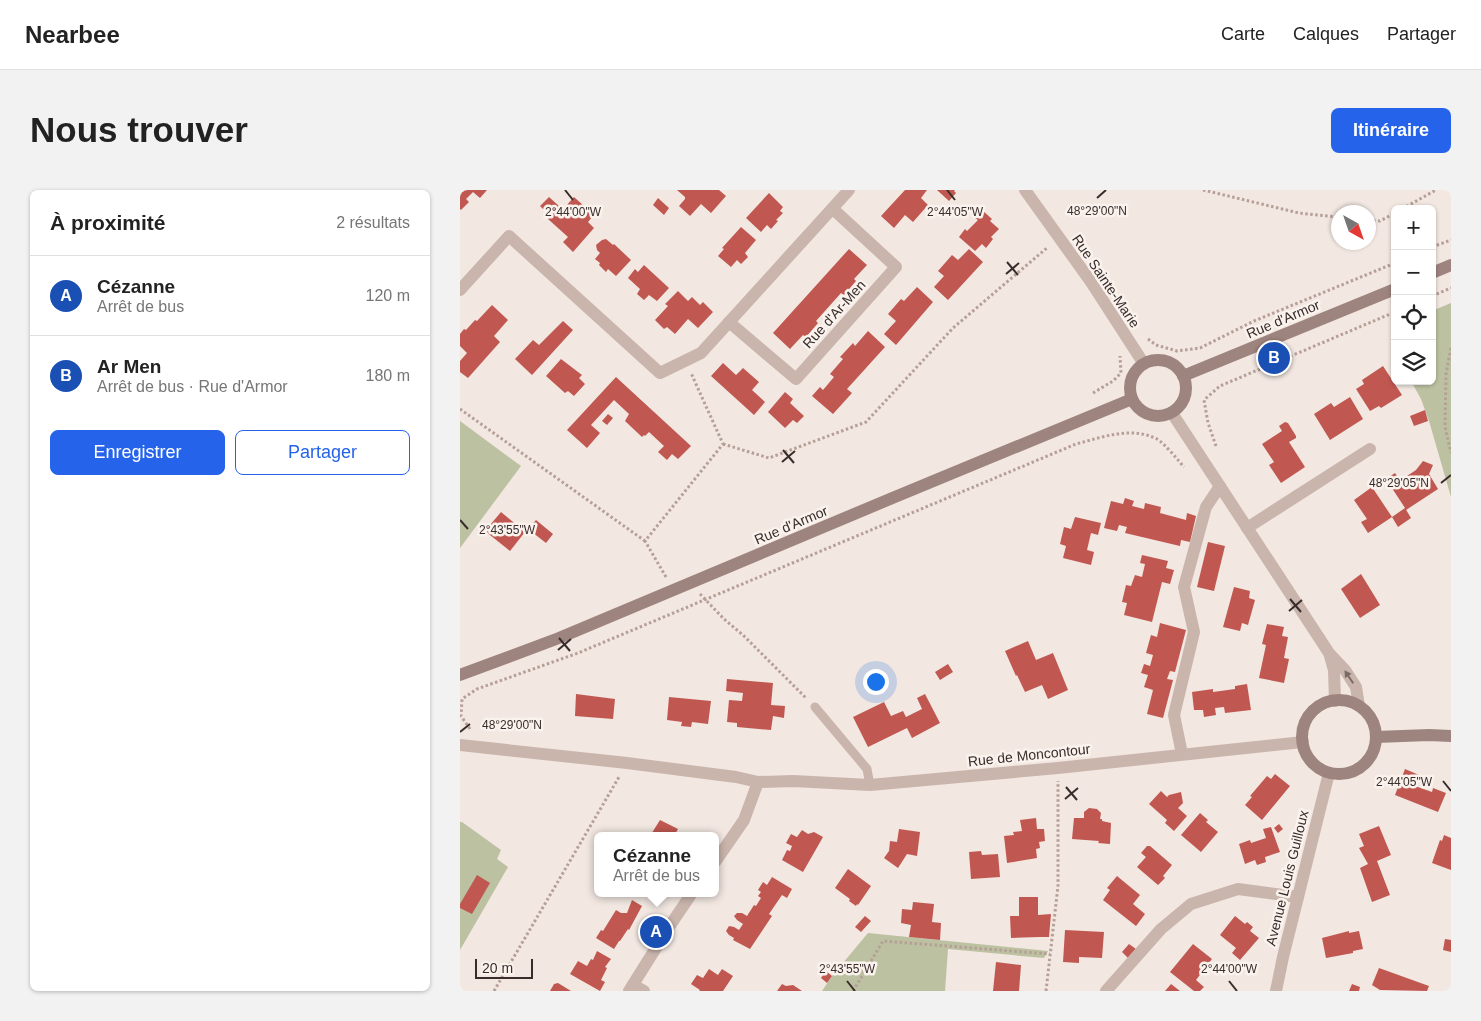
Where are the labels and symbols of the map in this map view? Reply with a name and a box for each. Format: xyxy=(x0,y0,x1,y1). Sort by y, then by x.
text: 48°29'00"N xyxy=(1067,204,1127,218)
text: 2°44'00"W xyxy=(545,205,602,219)
text: 2°44'05"W xyxy=(927,205,984,219)
north arrow xyxy=(1331,205,1376,250)
street label: Rue Sainte-Marie xyxy=(1069,231,1143,331)
street label: Rue d'Ar-Men xyxy=(799,277,869,351)
street label: Rue d'Armor xyxy=(1244,296,1322,342)
pin: B xyxy=(1258,339,1290,377)
text: 48°29'05"N xyxy=(1369,476,1429,490)
street label: Rue d'Armor xyxy=(752,502,830,548)
text: 2°43'55"W xyxy=(479,523,536,537)
your location xyxy=(863,669,889,695)
one-way arrow xyxy=(1344,670,1354,683)
text: 48°29'00"N xyxy=(482,718,542,732)
street label: Rue de Moncontour xyxy=(967,741,1091,769)
text: 2°44'05"W xyxy=(1376,775,1433,789)
street label: Avenue Louis Guilloux xyxy=(1262,809,1312,947)
pin: A xyxy=(640,913,672,951)
scale bar xyxy=(475,956,532,979)
text: 2°43'55"W xyxy=(819,962,876,976)
text: 2°44'00"W xyxy=(1201,962,1258,976)

